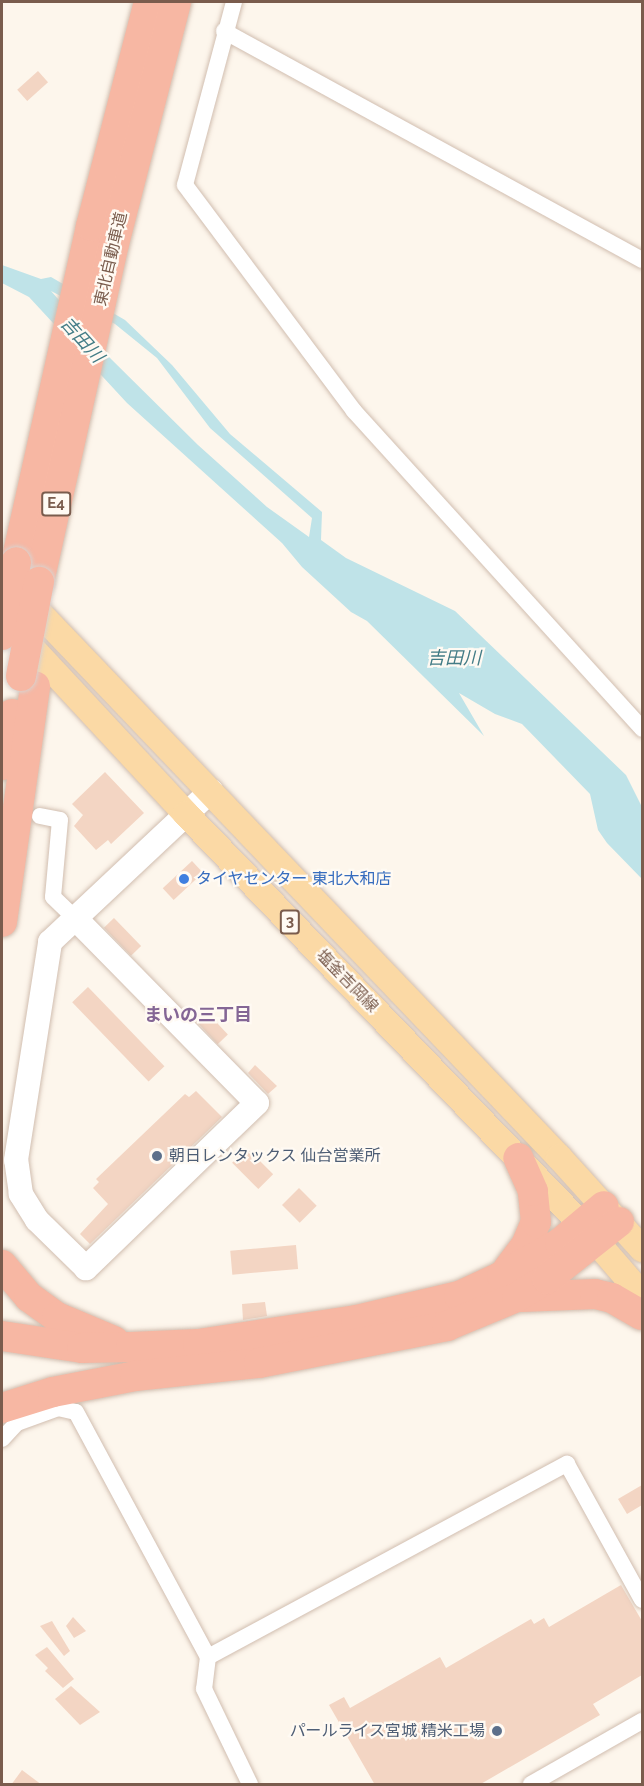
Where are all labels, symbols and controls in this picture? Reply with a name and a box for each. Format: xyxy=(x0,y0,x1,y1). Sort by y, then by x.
street label: 東北自動車道 xyxy=(91,210,131,308)
water label: 吉田川 xyxy=(56,313,108,367)
road number: E4 xyxy=(41,492,71,516)
water label: 吉田川 xyxy=(427,647,481,669)
place label: タイヤセンター 東北大和店 xyxy=(196,869,392,889)
marker: タイヤセンター 東北大和店 xyxy=(177,872,191,886)
road number: 3 xyxy=(280,910,300,934)
street label: 塩釜吉岡線 xyxy=(312,946,382,1016)
district label: まいの三丁目 xyxy=(144,1004,252,1026)
place label: 朝日レンタックス 仙台営業所 xyxy=(169,1146,381,1166)
marker: 朝日レンタックス 仙台営業所 xyxy=(150,1149,164,1163)
place label: パールライス宮城 精米工場 xyxy=(289,1721,485,1741)
marker: パールライス宮城 精米工場 xyxy=(490,1724,504,1738)

